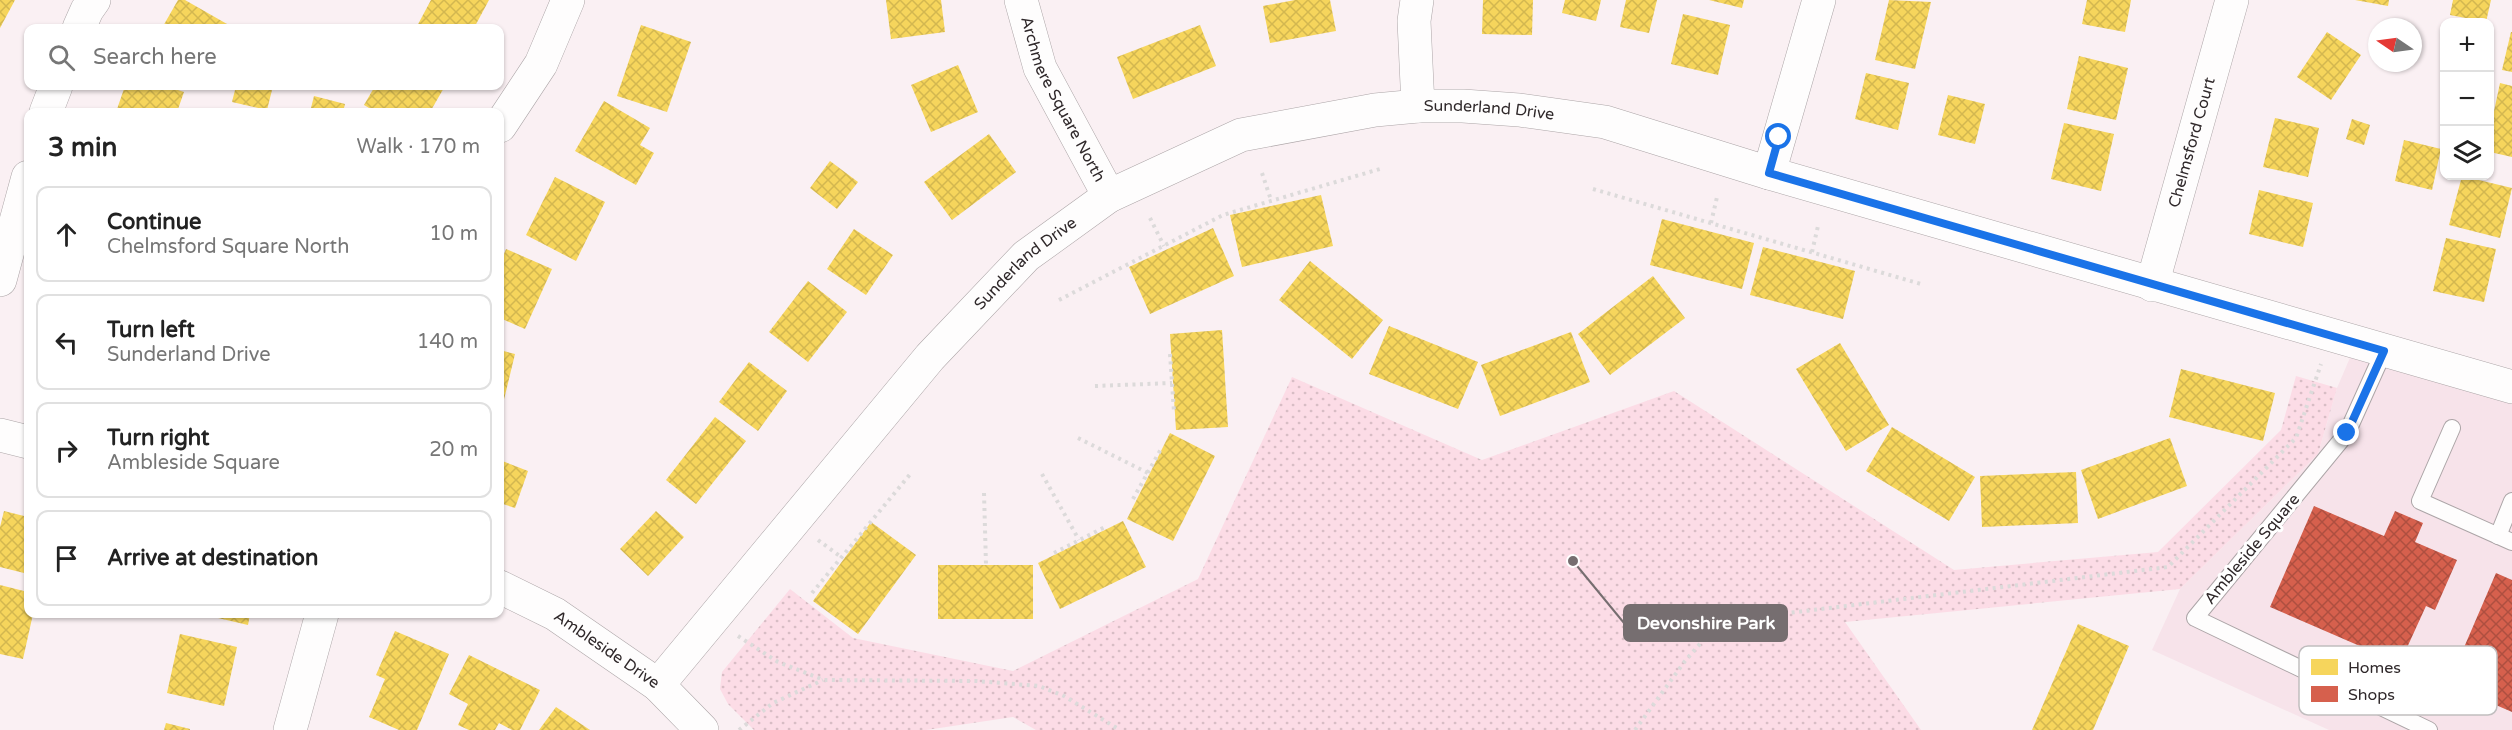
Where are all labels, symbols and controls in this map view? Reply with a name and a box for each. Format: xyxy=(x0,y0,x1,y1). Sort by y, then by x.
street label: Archmere Square North xyxy=(1016,14,1110,185)
north arrow xyxy=(2368,18,2422,72)
map controls xyxy=(2440,18,2494,180)
button: + xyxy=(2440,18,2494,72)
search box xyxy=(24,24,504,90)
icon: search xyxy=(45,41,78,74)
text: Search here xyxy=(93,44,217,70)
button: − xyxy=(2440,72,2494,126)
street label: Chelmsford Court xyxy=(2164,75,2220,210)
street label: Sunderland Drive xyxy=(1424,96,1556,125)
route start xyxy=(1765,123,1791,149)
button: layers xyxy=(2440,126,2494,180)
text: 3 min xyxy=(48,132,117,163)
text: Walk · 170 m xyxy=(357,135,480,159)
text: Continue xyxy=(107,209,202,235)
street label: Sunderland Drive xyxy=(970,213,1081,314)
icon: ahead xyxy=(50,218,83,251)
text: 10 m xyxy=(429,222,478,246)
text: Chelmsford Square North xyxy=(107,235,349,259)
text: Turn left xyxy=(107,317,195,343)
icon: left xyxy=(50,326,83,359)
text: 140 m xyxy=(417,330,478,354)
text: Sunderland Drive xyxy=(107,343,271,367)
route end xyxy=(2333,419,2359,445)
text: Turn right xyxy=(107,425,209,451)
icon: right xyxy=(50,434,83,467)
text: 20 m xyxy=(429,438,478,462)
text: Ambleside Square xyxy=(107,451,280,475)
street label: Ambleside Square xyxy=(2200,490,2304,608)
icon: arrive xyxy=(50,542,83,575)
text: Arrive at destination xyxy=(107,545,318,571)
callout: Devonshire Park xyxy=(1624,605,1787,641)
street label: Ambleside Drive xyxy=(550,606,663,693)
text: Devonshire Park xyxy=(1637,612,1775,634)
legend xyxy=(2299,646,2497,715)
text: Homes xyxy=(2348,658,2401,678)
text: Shops xyxy=(2348,685,2395,705)

